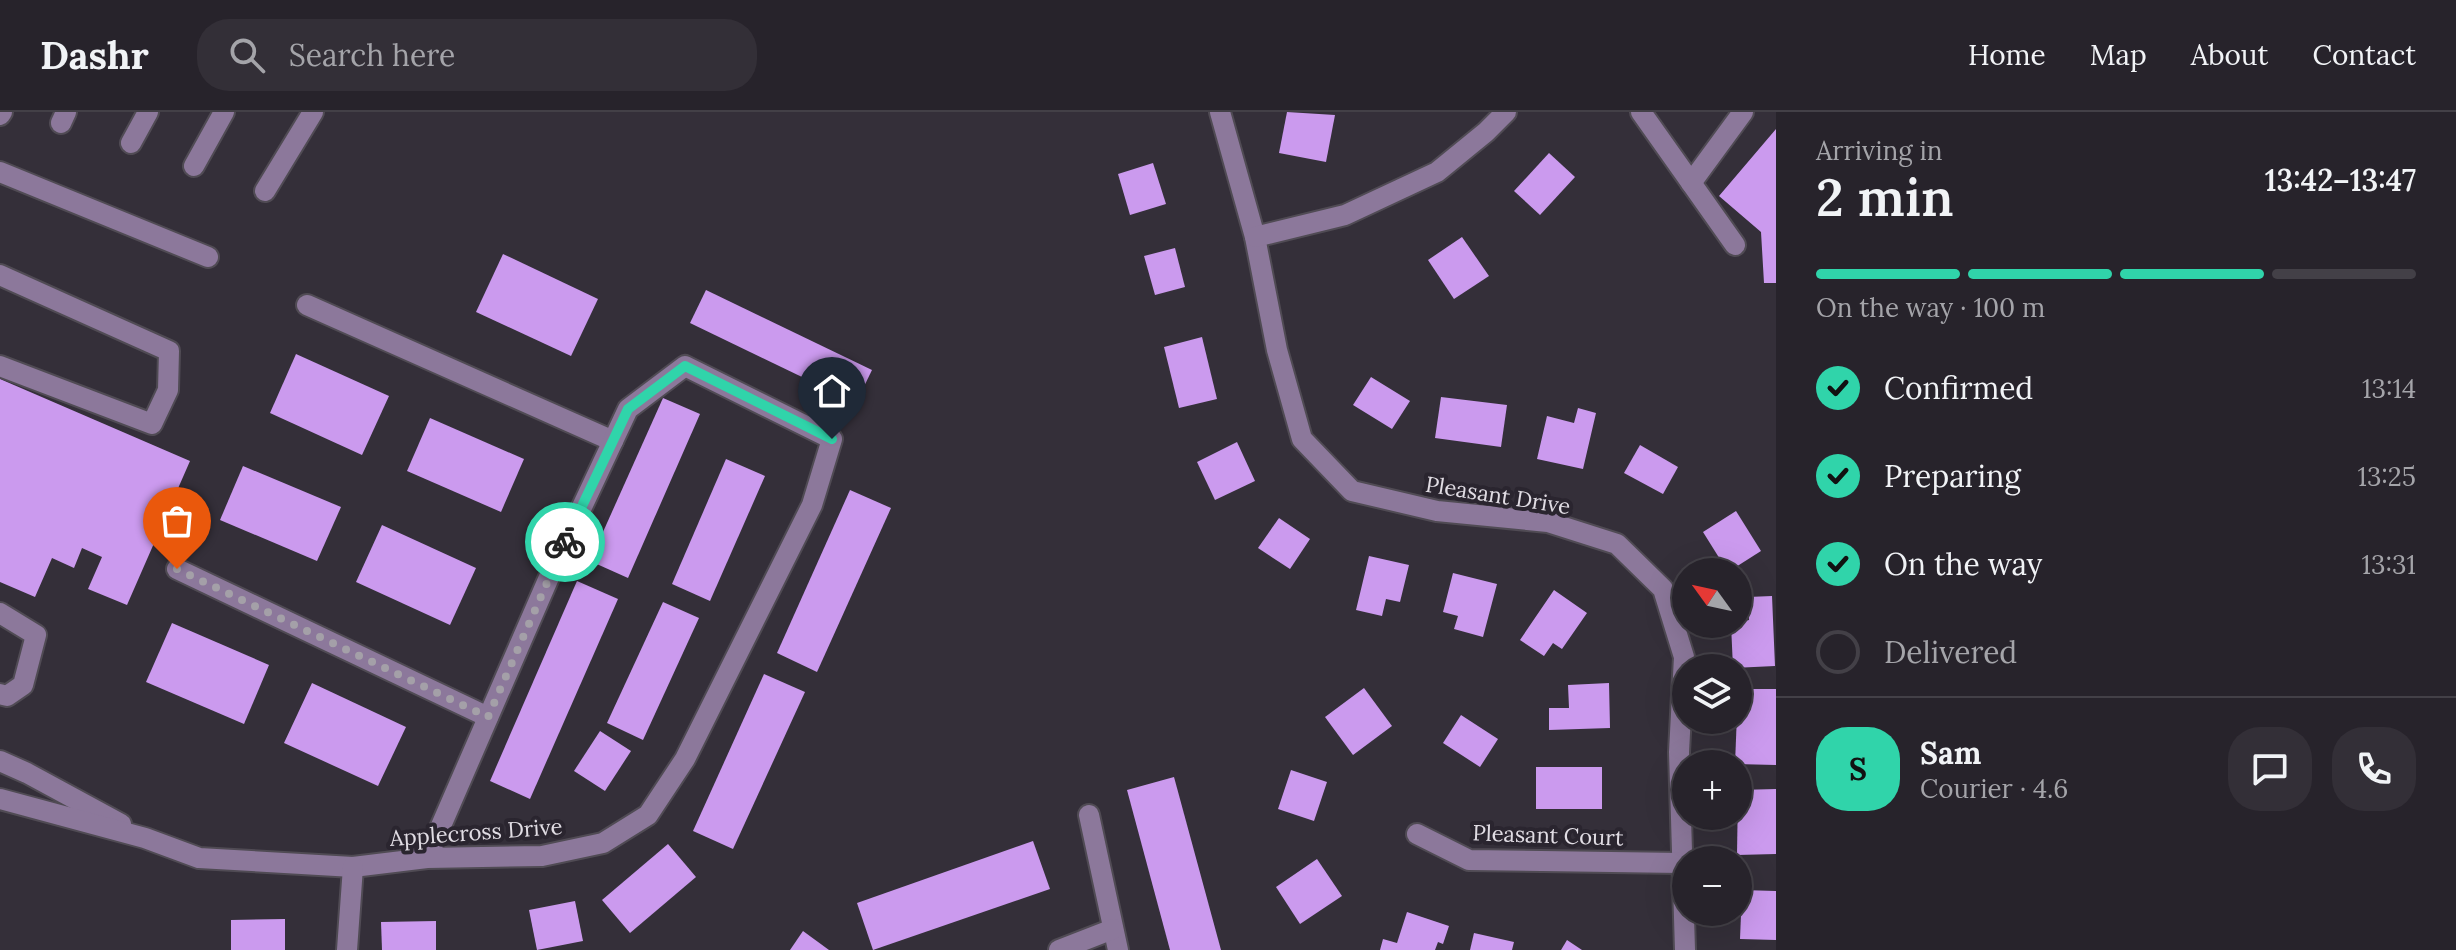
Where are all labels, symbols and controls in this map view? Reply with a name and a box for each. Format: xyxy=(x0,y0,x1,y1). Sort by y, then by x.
search box xyxy=(197,19,757,91)
text: Dashr xyxy=(40,31,149,79)
icon: search xyxy=(225,33,269,77)
text: Search here xyxy=(289,36,455,74)
text: Home xyxy=(1968,37,2046,73)
text: Map xyxy=(2090,37,2147,73)
text: About xyxy=(2191,37,2268,73)
text: Contact xyxy=(2312,37,2416,73)
text: Arriving in xyxy=(1816,134,1943,167)
text: 13:42–13:47 xyxy=(2265,161,2416,199)
text: 2 min xyxy=(1816,164,1954,230)
text: On the way · 100 m xyxy=(1816,291,2045,324)
pin xyxy=(798,357,866,439)
icon: check xyxy=(1816,366,1860,410)
icon: home xyxy=(810,369,854,413)
text: Confirmed xyxy=(1884,369,2033,407)
text: 13:14 xyxy=(2362,372,2416,405)
icon: check xyxy=(1816,454,1860,498)
text: Preparing xyxy=(1884,457,2021,495)
text: 13:25 xyxy=(2357,460,2416,493)
street label: Pleasant Drive xyxy=(1423,470,1573,520)
pin xyxy=(143,487,211,569)
icon: bag xyxy=(155,499,199,543)
courier xyxy=(525,502,605,582)
icon: bike xyxy=(543,520,587,564)
icon: check xyxy=(1816,542,1860,586)
text: On the way xyxy=(1884,545,2042,583)
text: 13:31 xyxy=(2362,548,2416,581)
north arrow xyxy=(1672,558,1752,638)
map controls xyxy=(1672,558,1752,926)
text: Delivered xyxy=(1884,633,2017,671)
button: layers xyxy=(1672,654,1752,734)
button: chat xyxy=(2228,727,2312,811)
button: phone xyxy=(2332,727,2416,811)
text: Sam xyxy=(1920,734,1981,772)
button: + xyxy=(1672,750,1752,830)
text: S xyxy=(1849,750,1867,788)
text: Courier · 4.6 xyxy=(1920,772,2068,805)
street label: Applecross Drive xyxy=(388,812,563,852)
street label: Pleasant Court xyxy=(1472,818,1624,852)
button: − xyxy=(1672,846,1752,926)

